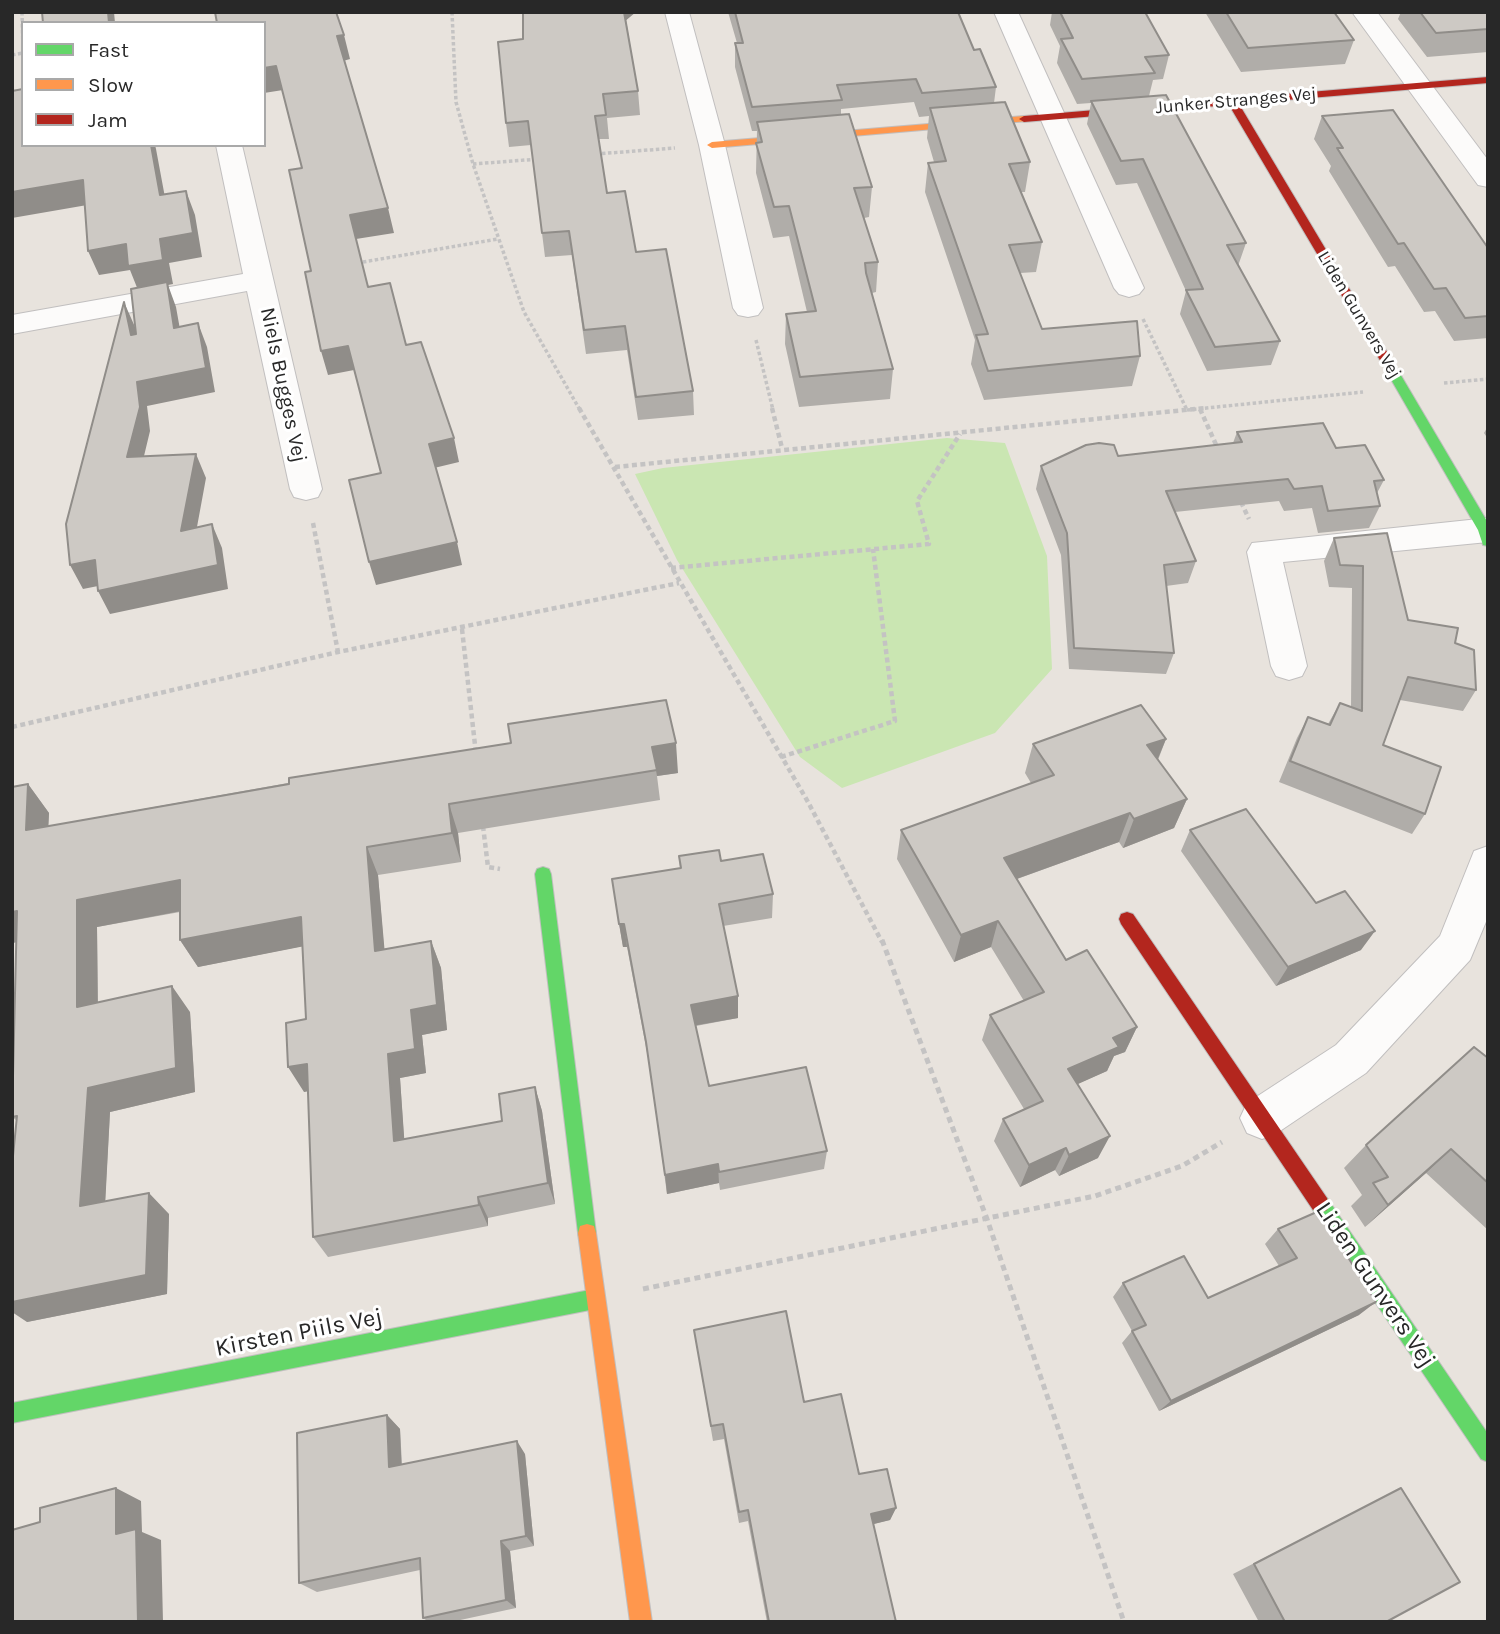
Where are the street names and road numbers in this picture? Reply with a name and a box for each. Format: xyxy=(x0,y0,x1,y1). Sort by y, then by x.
street label: Junker Stranges Vej xyxy=(1155,83,1317,119)
street label: Liden Gunvers Vej xyxy=(1312,247,1406,383)
street label: Niels Bugges Vej xyxy=(254,305,312,465)
street label: Liden Gunvers Vej xyxy=(1309,1197,1441,1373)
street label: Kirsten Piils Vej xyxy=(213,1303,385,1363)

